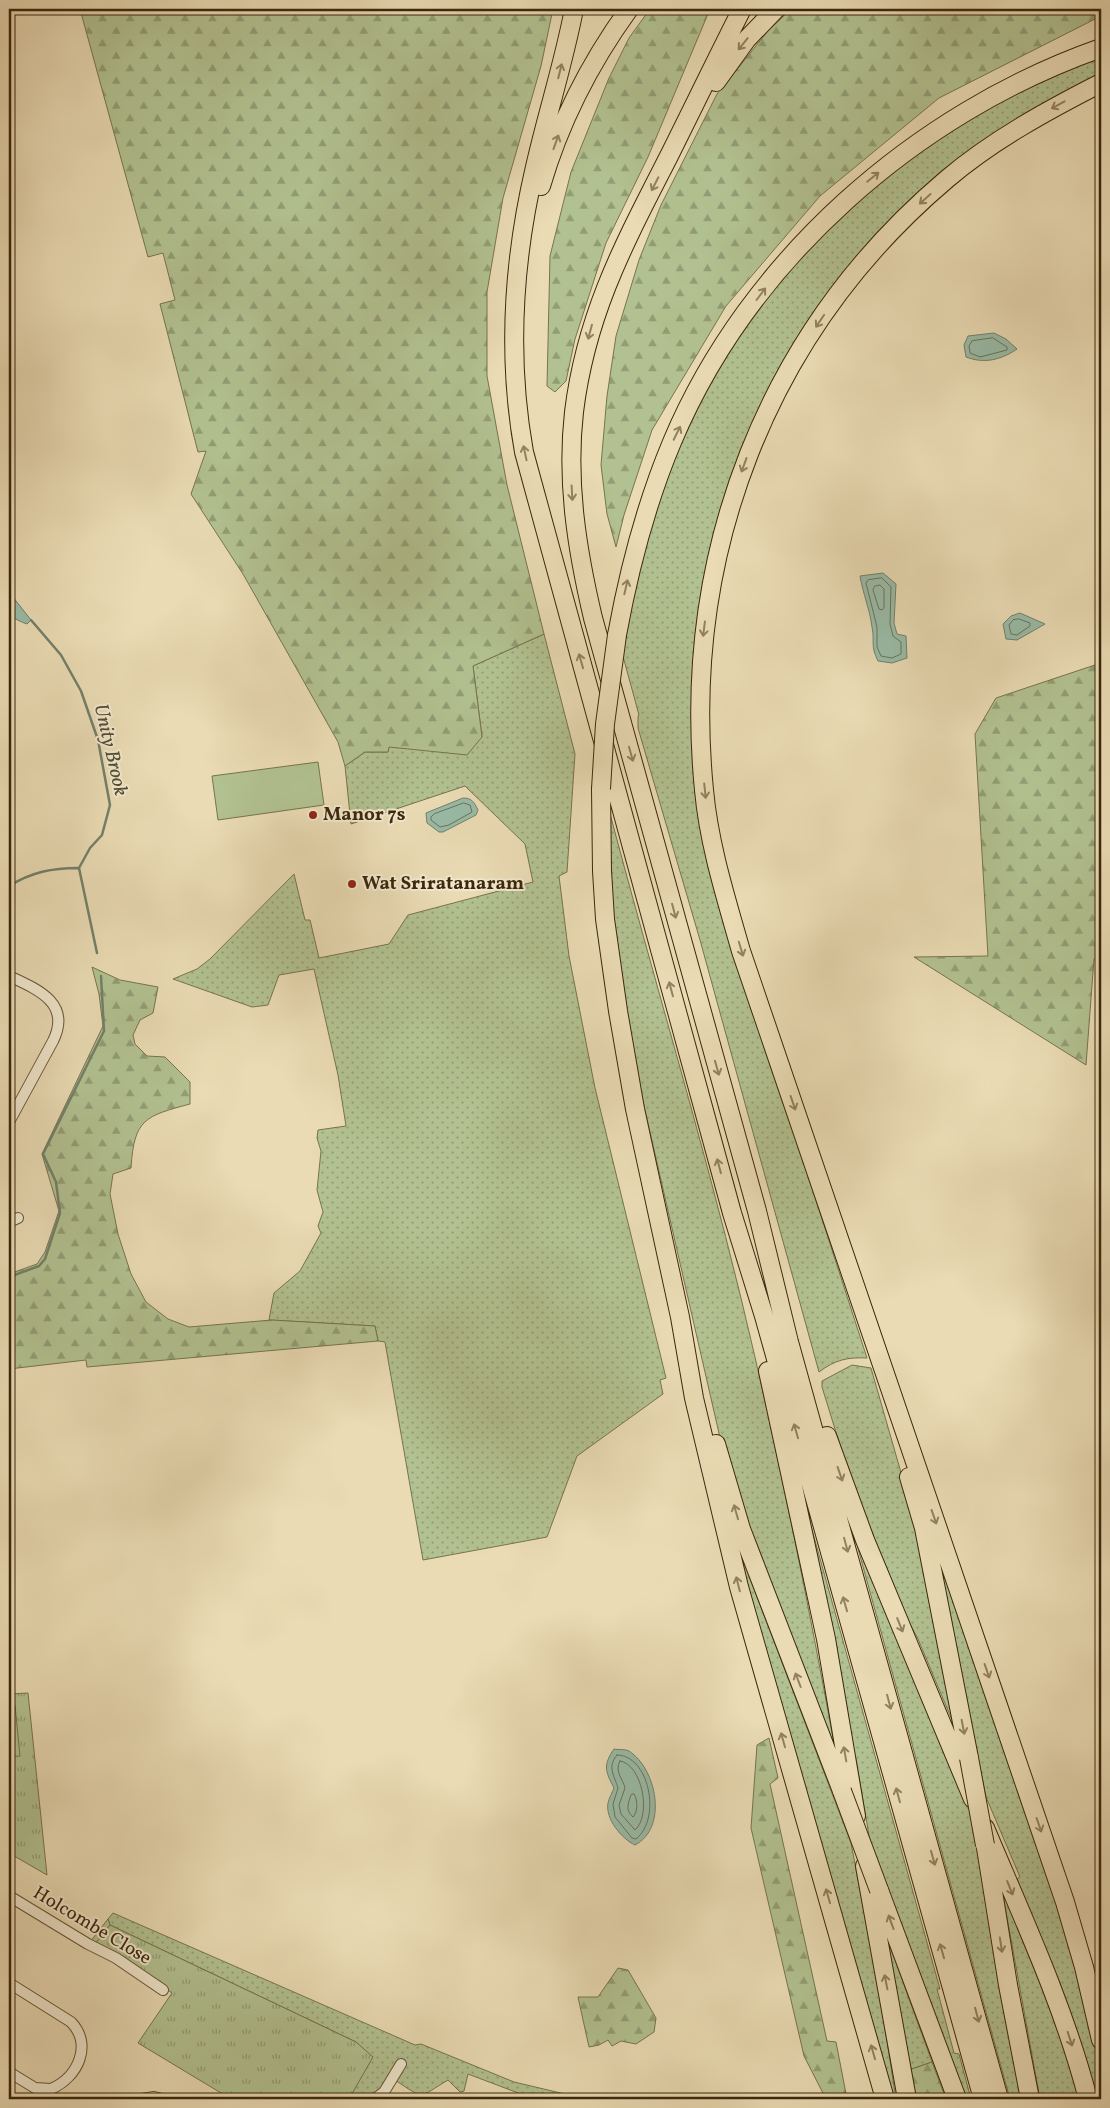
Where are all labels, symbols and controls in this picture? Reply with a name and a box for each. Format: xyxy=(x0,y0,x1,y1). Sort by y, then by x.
one-way arrow xyxy=(738,38,749,51)
one-way arrow xyxy=(556,64,565,80)
one-way arrow xyxy=(1051,101,1066,111)
one-way arrow xyxy=(552,135,561,151)
one-way arrow xyxy=(866,172,879,183)
one-way arrow xyxy=(650,176,659,191)
one-way arrow xyxy=(919,193,932,204)
one-way arrow xyxy=(756,287,766,301)
one-way arrow xyxy=(815,314,825,328)
one-way arrow xyxy=(585,324,594,340)
one-way arrow xyxy=(673,426,682,441)
one-way arrow xyxy=(520,446,529,462)
one-way arrow xyxy=(739,457,748,472)
one-way arrow xyxy=(568,485,577,501)
one-way arrow xyxy=(622,579,631,595)
one-way arrow xyxy=(699,620,709,636)
one-way arrow xyxy=(576,653,585,669)
water label: Unity Brook xyxy=(86,701,134,799)
one-way arrow xyxy=(627,746,637,762)
one-way arrow xyxy=(700,783,710,799)
place label: Manor 7s xyxy=(323,802,406,828)
marker: Manor 7s xyxy=(307,809,319,821)
place label: Wat Sriratanaram xyxy=(362,871,524,897)
marker: Wat Sriratanaram xyxy=(346,878,358,890)
one-way arrow xyxy=(669,903,679,919)
one-way arrow xyxy=(736,941,746,957)
one-way arrow xyxy=(666,981,675,997)
one-way arrow xyxy=(713,1059,723,1075)
one-way arrow xyxy=(789,1095,798,1110)
one-way arrow xyxy=(714,1159,724,1175)
one-way arrow xyxy=(791,1423,801,1439)
one-way arrow xyxy=(836,1466,845,1482)
one-way arrow xyxy=(730,1504,740,1520)
one-way arrow xyxy=(930,1509,939,1524)
one-way arrow xyxy=(842,1537,851,1553)
one-way arrow xyxy=(733,1576,743,1592)
one-way arrow xyxy=(839,1597,849,1613)
one-way arrow xyxy=(896,1617,905,1632)
one-way arrow xyxy=(982,1663,992,1679)
one-way arrow xyxy=(793,1673,803,1688)
one-way arrow xyxy=(885,1694,895,1710)
one-way arrow xyxy=(959,1719,969,1735)
one-way arrow xyxy=(777,1732,787,1748)
one-way arrow xyxy=(839,1746,849,1762)
one-way arrow xyxy=(892,1787,902,1803)
one-way arrow xyxy=(1035,1817,1044,1832)
one-way arrow xyxy=(929,1850,939,1866)
street label: Holcombe Close xyxy=(28,1880,156,1972)
one-way arrow xyxy=(1006,1880,1015,1895)
one-way arrow xyxy=(822,1888,832,1904)
one-way arrow xyxy=(886,1915,895,1931)
one-way arrow xyxy=(997,1936,1007,1952)
one-way arrow xyxy=(936,1943,946,1959)
one-way arrow xyxy=(881,1975,891,1991)
one-way arrow xyxy=(972,2007,982,2023)
one-way arrow xyxy=(1065,2031,1075,2047)
one-way arrow xyxy=(868,2045,878,2061)

